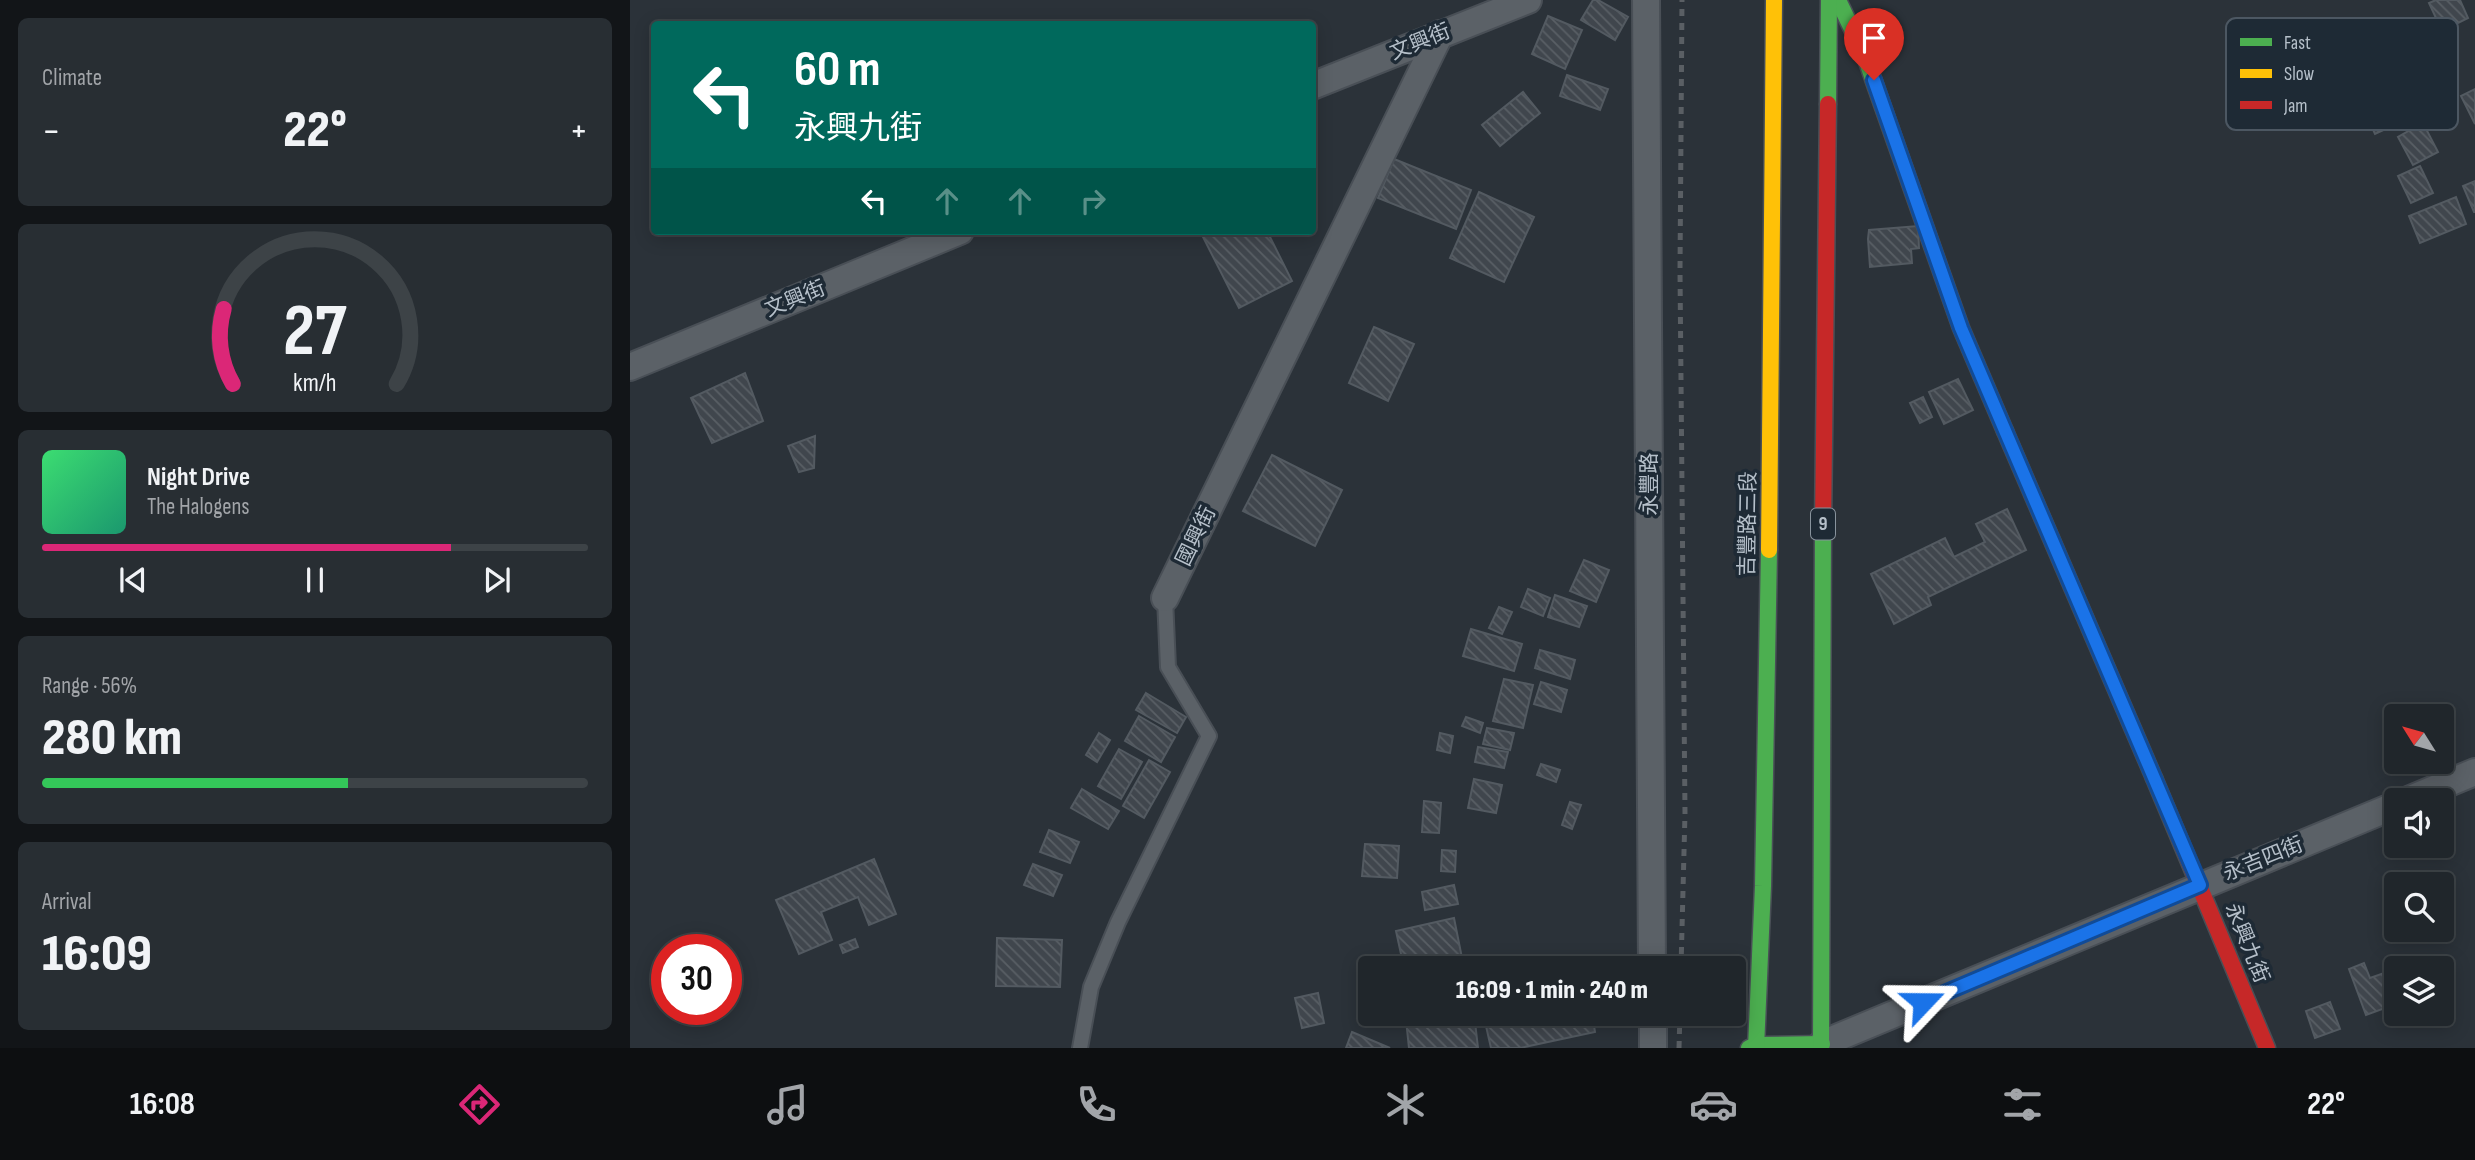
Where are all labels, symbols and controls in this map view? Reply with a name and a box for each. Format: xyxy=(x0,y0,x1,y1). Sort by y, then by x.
pin xyxy=(1844,8,1904,80)
legend xyxy=(2226,18,2458,130)
street label: 文興街 xyxy=(1386,19,1454,65)
icon: arrive xyxy=(1855,19,1893,57)
text: Fast xyxy=(2284,32,2311,55)
text: 60 m xyxy=(794,41,881,100)
icon: left xyxy=(679,49,770,140)
text: Slow xyxy=(2284,63,2314,86)
text: Climate xyxy=(42,64,102,92)
text: Jam xyxy=(2283,95,2307,118)
text: 22° xyxy=(283,99,347,162)
text: − xyxy=(42,109,61,154)
text: + xyxy=(569,109,588,154)
text: 永興九街 xyxy=(794,109,922,148)
icon: left xyxy=(855,182,893,220)
icon: ahead xyxy=(928,182,966,220)
icon: ahead xyxy=(1001,182,1039,220)
icon: right xyxy=(1074,182,1112,220)
street label: 文興街 xyxy=(761,276,829,322)
text: 27 xyxy=(283,288,347,376)
text: km/h xyxy=(293,368,337,399)
street label: 永豐路 xyxy=(1637,453,1662,516)
text: Night Drive xyxy=(147,462,250,493)
street label: 吉豐路三段 xyxy=(1735,471,1761,577)
text: The Halogens xyxy=(147,493,250,521)
street label: 國興街 xyxy=(1171,502,1221,570)
road number: 9 xyxy=(1811,509,1835,540)
icon: previous xyxy=(114,561,152,599)
icon: pause xyxy=(296,561,334,599)
icon: next xyxy=(478,561,516,599)
text: Range · 56% xyxy=(42,672,137,700)
north arrow xyxy=(2384,704,2454,774)
map controls xyxy=(2384,704,2454,1026)
text: 280 km xyxy=(42,707,182,770)
button: sound xyxy=(2384,788,2454,858)
street label: 永吉四街 xyxy=(2219,832,2307,886)
button: search xyxy=(2384,872,2454,942)
text: Arrival xyxy=(42,888,91,916)
street label: 永興九街 xyxy=(2220,899,2274,987)
text: 16:09 xyxy=(42,923,152,986)
speed limit sign: 30 xyxy=(651,934,742,1025)
button: layers xyxy=(2384,956,2454,1026)
position arrow xyxy=(1886,965,1960,1039)
text: 16:09 · 1 min · 240 m xyxy=(1456,975,1648,1006)
icon: directions xyxy=(455,1080,504,1129)
icon: music xyxy=(763,1080,812,1129)
icon: phone xyxy=(1072,1080,1121,1129)
icon: climate xyxy=(1381,1080,1430,1129)
icon: car xyxy=(1689,1080,1738,1129)
icon: filters xyxy=(1998,1080,2047,1129)
text: 16:08 xyxy=(130,1085,195,1124)
text: 22° xyxy=(2307,1085,2345,1124)

